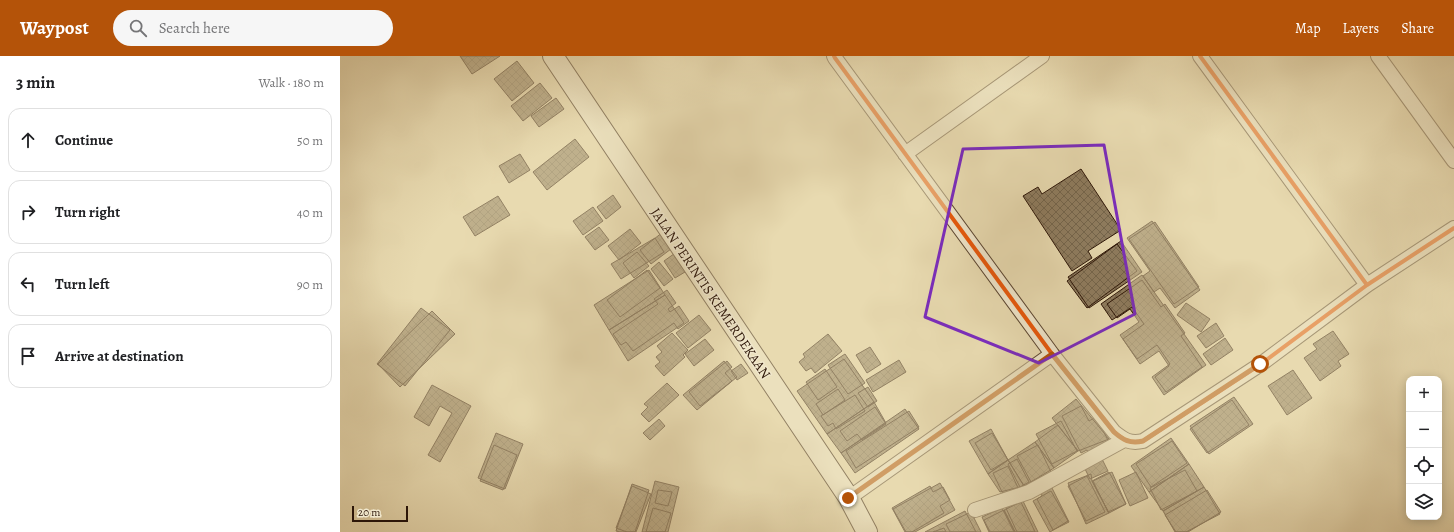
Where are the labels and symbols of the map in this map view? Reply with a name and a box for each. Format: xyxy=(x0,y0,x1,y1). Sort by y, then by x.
street label: JALAN PERINTIS KEMERDEKAAN xyxy=(646,204,775,382)
route start xyxy=(1251,355,1269,373)
route end xyxy=(839,489,857,507)
scale bar xyxy=(352,504,408,523)

